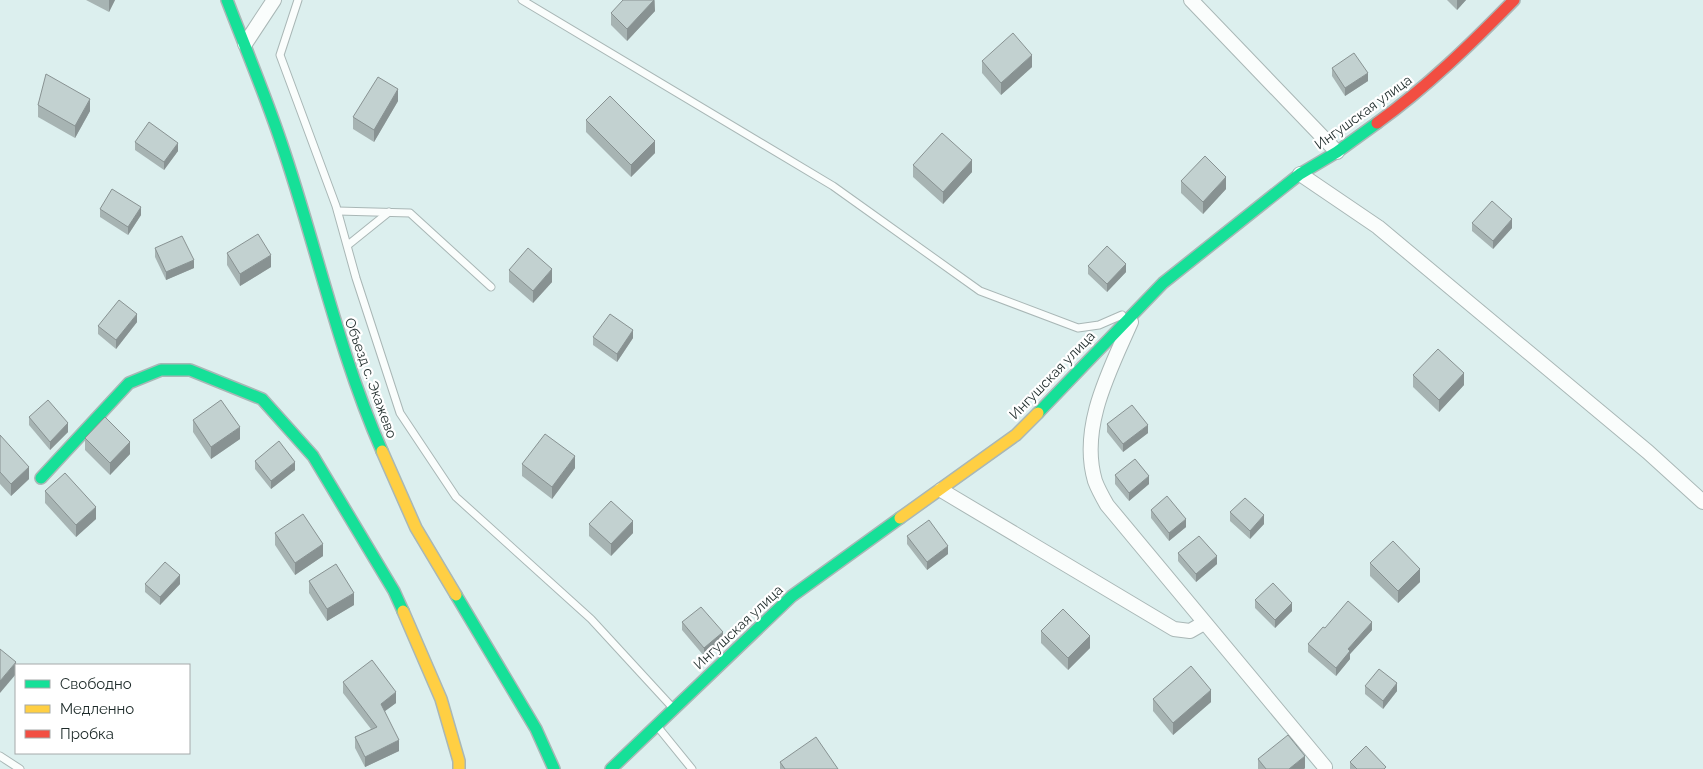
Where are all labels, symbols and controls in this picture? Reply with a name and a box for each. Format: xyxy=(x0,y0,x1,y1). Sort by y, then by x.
street label: Ингушская улица xyxy=(1311,71,1415,153)
street label: Объезд с. Экажево xyxy=(342,316,400,440)
street label: Ингушская улица xyxy=(1006,328,1098,422)
street label: Ингушская улица xyxy=(690,582,786,672)
legend xyxy=(15,664,190,754)
text: Свободно xyxy=(60,675,132,693)
text: Медленно xyxy=(60,700,134,718)
text: Пробка xyxy=(60,725,114,743)

